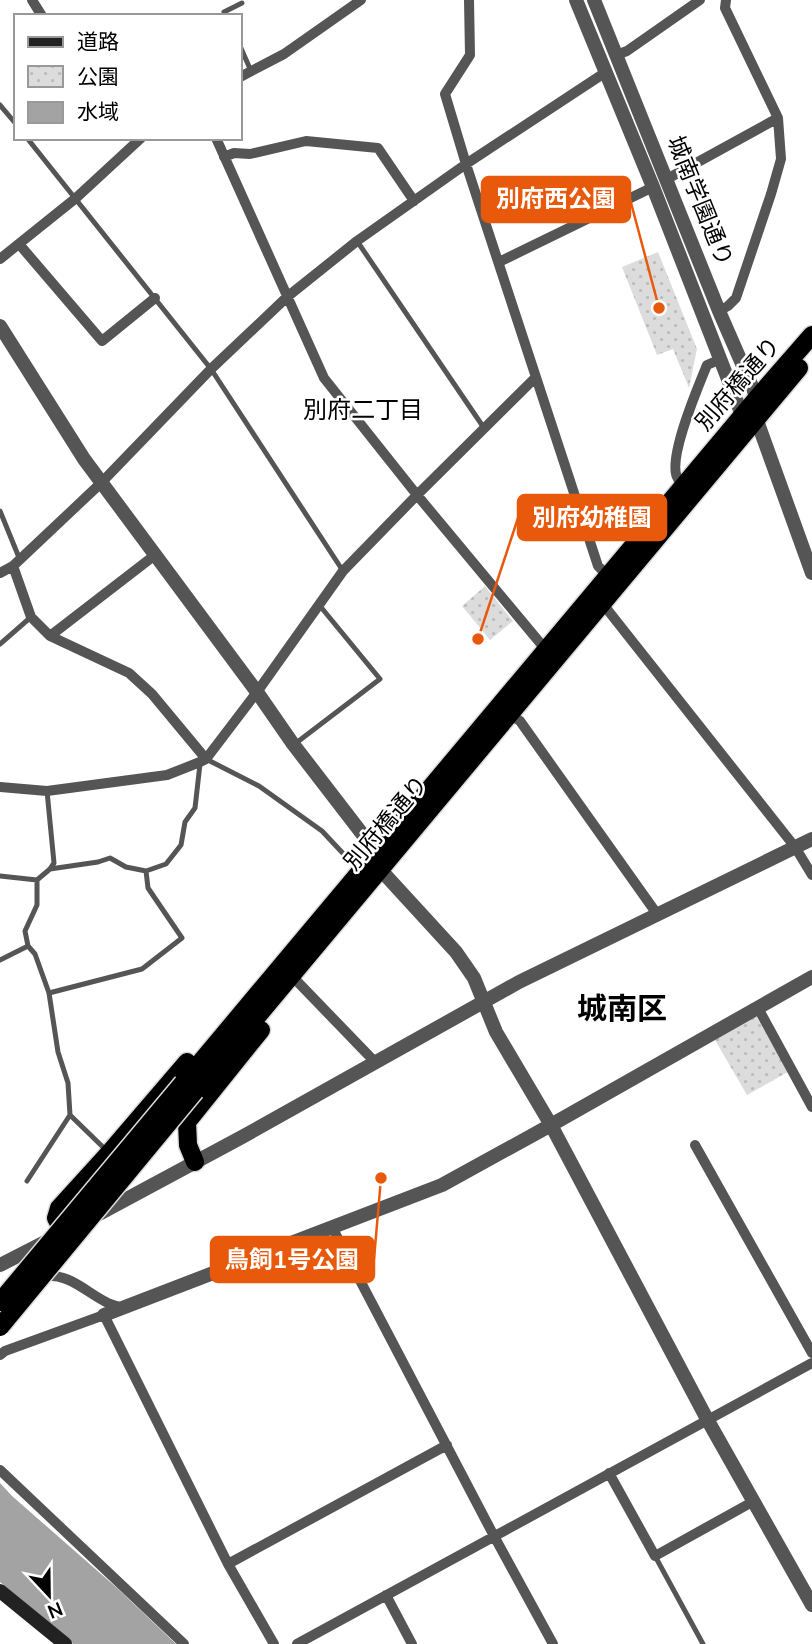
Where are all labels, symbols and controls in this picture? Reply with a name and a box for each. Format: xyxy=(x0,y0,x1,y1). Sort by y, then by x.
legend xyxy=(14,14,242,140)
text: 道路 xyxy=(77,28,119,56)
text: 公園 xyxy=(77,63,119,91)
text: 水域 xyxy=(77,98,119,126)
street label: 城南学園通り xyxy=(660,131,740,271)
callout: 別府西公園 xyxy=(482,177,630,222)
text: 別府西公園 xyxy=(496,183,616,215)
street label: 別府橋通り xyxy=(689,330,787,438)
district label: 別府二丁目 xyxy=(303,394,423,426)
callout: 別府幼稚園 xyxy=(518,495,666,540)
text: 別府幼稚園 xyxy=(532,502,652,534)
street label: 別府橋通り xyxy=(337,769,435,877)
district label: 城南区 xyxy=(577,989,667,1030)
callout: 鳥飼1号公園 xyxy=(211,1237,374,1282)
text: 鳥飼1号公園 xyxy=(225,1244,359,1276)
north arrow xyxy=(14,1560,84,1630)
text: N xyxy=(44,1595,66,1625)

